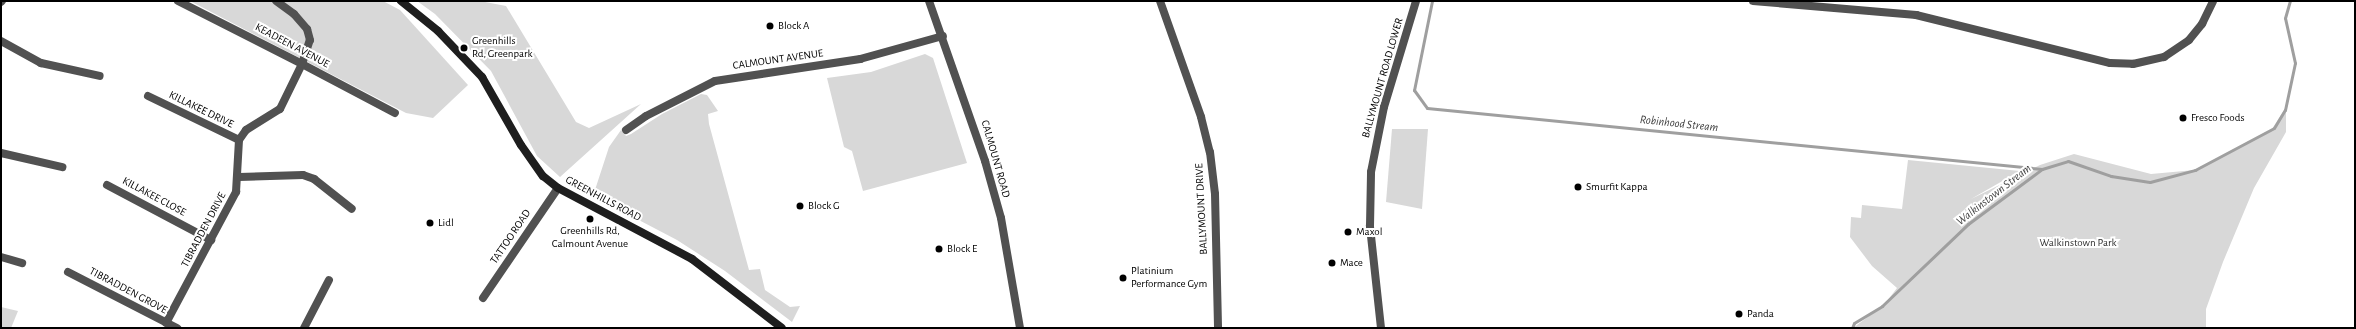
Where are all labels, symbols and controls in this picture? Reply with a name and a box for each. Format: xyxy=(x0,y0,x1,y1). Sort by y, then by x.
street label: BALLYMOUNT ROAD LOWER xyxy=(1360,17,1406,139)
place label: Block A xyxy=(778,19,809,33)
street label: KEADEEN AVENUE xyxy=(253,21,331,71)
marker: Block A xyxy=(765,21,775,31)
place label: Greenhills Rd, Greenpark xyxy=(472,35,533,61)
marker: Greenhills Rd, Greenpark xyxy=(459,43,469,53)
street label: CALMOUNT AVENUE xyxy=(732,47,824,73)
street label: KILLAKEE DRIVE xyxy=(166,89,236,131)
place label: Fresco Foods xyxy=(2191,111,2244,125)
water label: Robinhood Stream xyxy=(1639,113,1719,135)
marker: Fresco Foods xyxy=(2178,113,2188,123)
street label: CALMOUNT ROAD xyxy=(978,119,1012,199)
water label: Walkinstown Stream xyxy=(1954,161,2034,229)
street label: BALLYMOUNT DRIVE xyxy=(1193,163,1211,255)
street label: GREENHILLS ROAD xyxy=(563,174,643,224)
street label: KILLAKEE CLOSE xyxy=(120,175,188,219)
place label: Smurfit Kappa xyxy=(1586,180,1648,194)
marker: Smurfit Kappa xyxy=(1573,182,1583,192)
street label: TIBRADDEN DRIVE xyxy=(179,190,229,270)
place label: Block G xyxy=(808,199,840,213)
marker: Block G xyxy=(795,201,805,211)
street label: TATTOO ROAD xyxy=(488,207,534,267)
marker: Greenhills Rd, Calmount Avenue xyxy=(585,214,595,224)
place label: Lidl xyxy=(438,216,454,230)
marker: Lidl xyxy=(425,218,435,228)
place label: Greenhills Rd, Calmount Avenue xyxy=(552,225,628,251)
place label: Maxol xyxy=(1356,225,1382,239)
marker: Maxol xyxy=(1343,227,1353,237)
park label: Walkinstown Park xyxy=(2040,236,2116,250)
place label: Block E xyxy=(947,242,977,256)
marker: Block E xyxy=(934,244,944,254)
place label: Mace xyxy=(1340,256,1363,270)
marker: Mace xyxy=(1327,258,1337,268)
street label: TIBRADDEN GROVE xyxy=(87,265,169,317)
place label: Platinium Performance Gym xyxy=(1131,265,1207,291)
marker: Platinium Performance Gym xyxy=(1118,273,1128,283)
place label: Panda xyxy=(1747,307,1774,321)
marker: Panda xyxy=(1734,309,1744,319)

